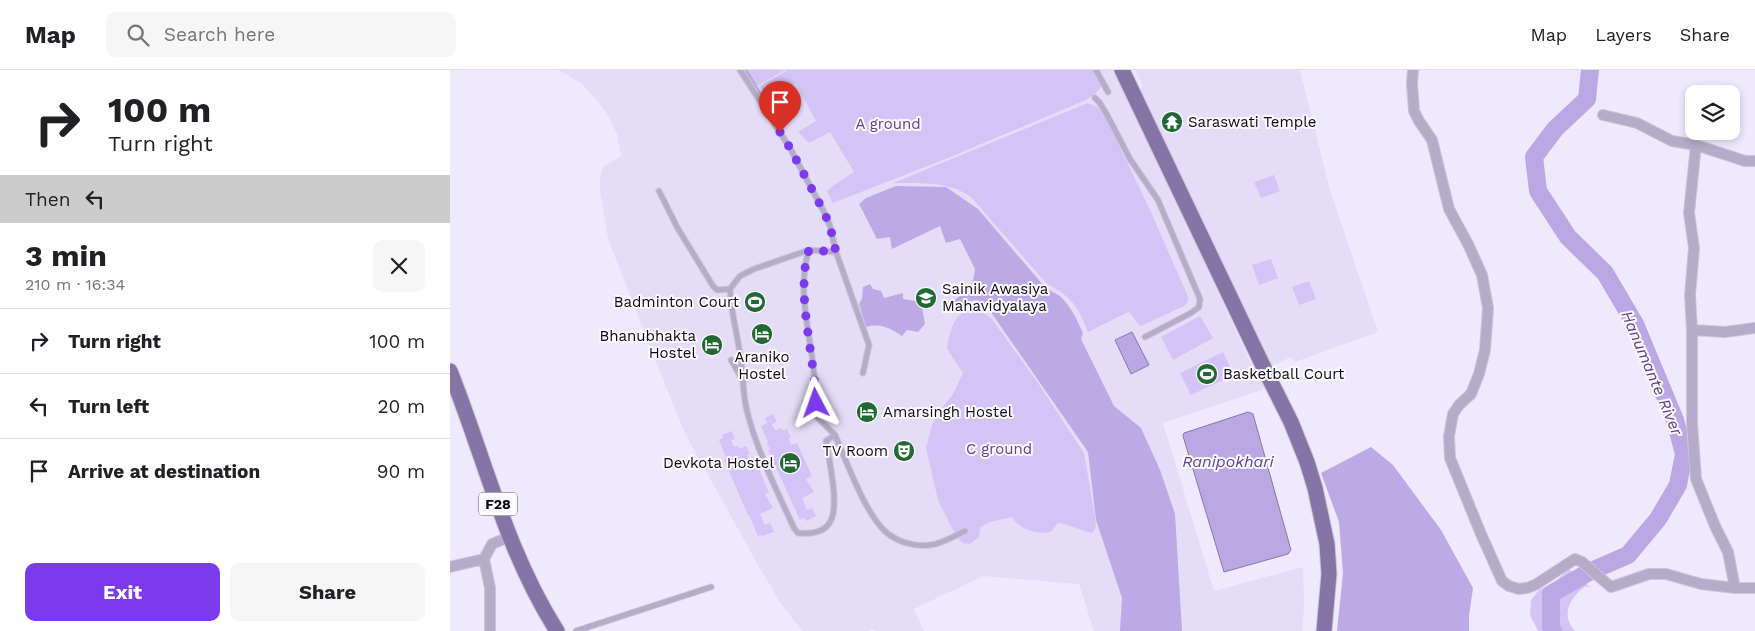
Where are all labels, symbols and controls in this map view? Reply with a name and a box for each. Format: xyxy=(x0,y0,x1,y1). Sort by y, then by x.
search box xyxy=(106,12,456,57)
text: Map xyxy=(25,21,76,49)
icon: search xyxy=(124,21,152,49)
text: Search here xyxy=(164,23,275,46)
text: Map xyxy=(1530,24,1567,45)
text: Layers xyxy=(1595,24,1652,45)
text: Share xyxy=(1680,24,1730,45)
pin xyxy=(759,81,801,132)
map controls xyxy=(1685,85,1740,140)
button: layers xyxy=(1685,85,1740,140)
icon: arrive xyxy=(766,88,794,116)
text: 100 m xyxy=(108,89,211,131)
icon: right xyxy=(25,90,90,155)
temple icon: Saraswati Temple xyxy=(1160,110,1184,134)
place label: Saraswati Temple xyxy=(1188,113,1316,131)
park label: A ground xyxy=(855,115,921,133)
text: Turn right xyxy=(108,131,213,156)
icon: left xyxy=(81,185,109,213)
text: Then xyxy=(25,188,71,211)
text: 3 min xyxy=(25,238,107,273)
button: close xyxy=(373,240,425,292)
text: 210 m · 16:34 xyxy=(25,275,125,294)
place label: Sainik Awasiya Mahavidyalaya xyxy=(942,280,1049,315)
school or university icon: Sainik Awasiya Mahavidyalaya xyxy=(914,286,938,310)
sports icon: Badminton Court xyxy=(743,290,767,314)
place label: Badminton Court xyxy=(614,293,740,311)
water label: Hanumante River xyxy=(1617,308,1687,439)
hotel icon: Araniko Hostel xyxy=(750,322,774,346)
icon: right xyxy=(25,327,53,355)
place label: Bhanubhakta Hostel xyxy=(599,327,697,362)
text: Turn right xyxy=(68,330,161,353)
text: 100 m xyxy=(369,330,425,353)
hotel icon: Bhanubhakta Hostel xyxy=(700,333,724,357)
place label: Araniko Hostel xyxy=(735,348,789,383)
sports icon: Basketball Court xyxy=(1195,362,1219,386)
place label: Basketball Court xyxy=(1223,365,1345,383)
position arrow xyxy=(789,376,841,428)
icon: left xyxy=(25,392,53,420)
text: Turn left xyxy=(68,395,149,418)
text: 20 m xyxy=(378,395,425,418)
hotel icon: Amarsingh Hostel xyxy=(855,400,879,424)
place label: Amarsingh Hostel xyxy=(883,403,1013,421)
theatre icon: TV Room xyxy=(892,439,916,463)
park label: C ground xyxy=(966,440,1032,458)
place label: TV Room xyxy=(823,442,888,460)
hotel icon: Devkota Hostel xyxy=(778,451,802,475)
water label: Ranipokhari xyxy=(1182,452,1275,471)
place label: Devkota Hostel xyxy=(663,454,774,472)
icon: arrive xyxy=(25,457,53,485)
text: Arrive at destination xyxy=(68,460,260,483)
text: 90 m xyxy=(377,460,425,483)
road number: F28 xyxy=(479,492,517,516)
button: Exit xyxy=(25,563,220,621)
button: Share xyxy=(230,563,425,621)

